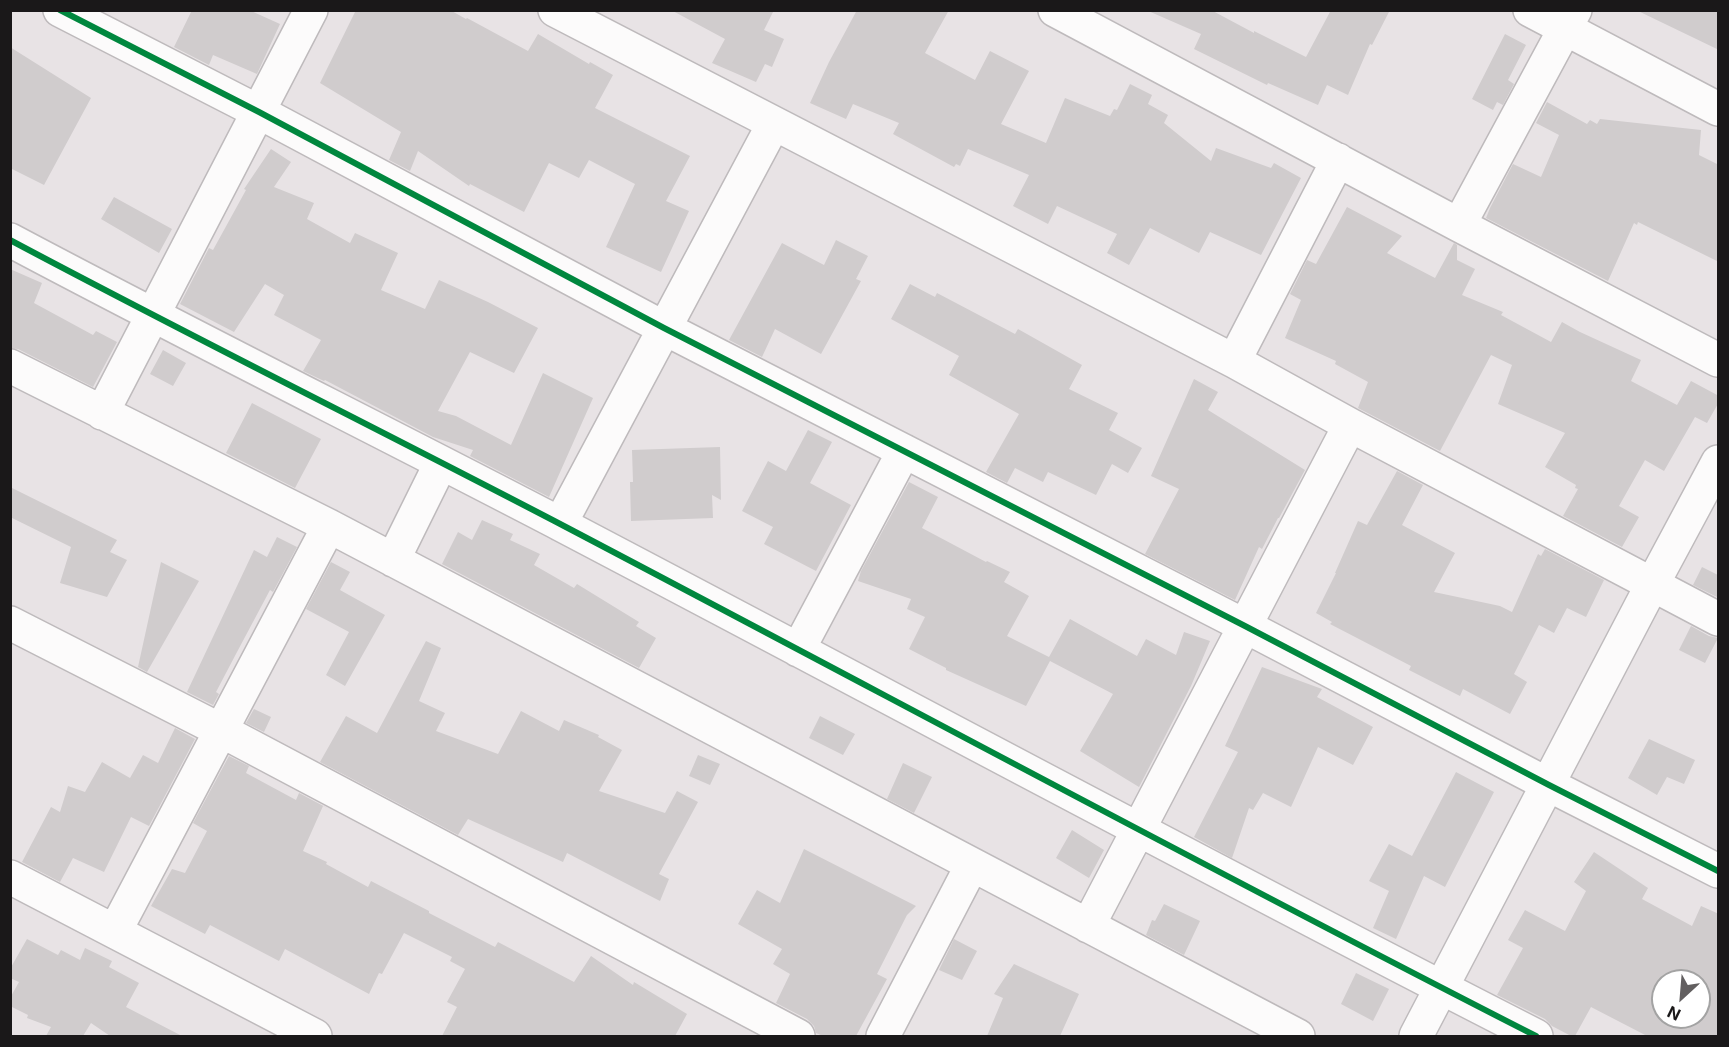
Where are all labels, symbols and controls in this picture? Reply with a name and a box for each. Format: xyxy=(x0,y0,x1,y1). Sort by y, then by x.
north arrow xyxy=(1651,969,1711,1029)
text: N xyxy=(1664,1002,1684,1025)

